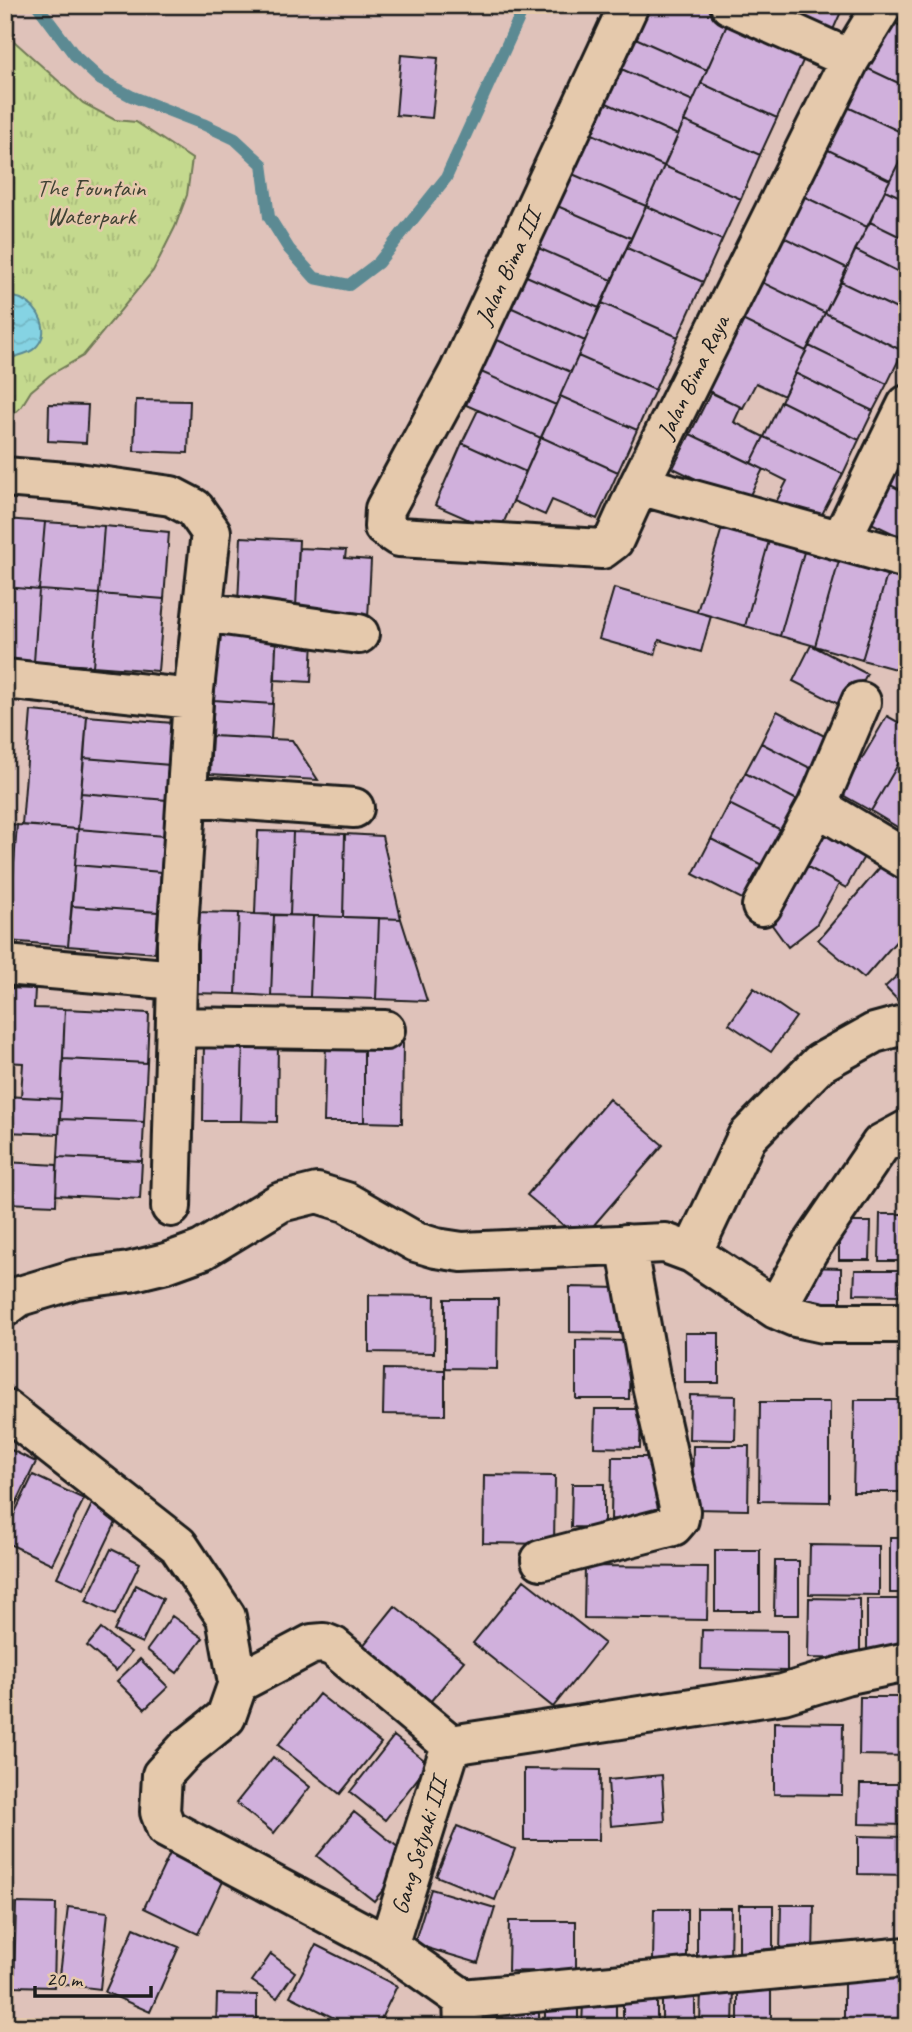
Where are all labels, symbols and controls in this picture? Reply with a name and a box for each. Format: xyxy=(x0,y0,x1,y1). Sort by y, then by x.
park label: The Fountain Waterpark xyxy=(37,173,147,231)
street label: Jalan Bima III xyxy=(468,201,550,330)
street label: Jalan Bima Raya xyxy=(650,308,737,445)
street label: Gang Setyaki III xyxy=(384,1770,455,1918)
scale bar xyxy=(35,1955,150,1999)
text: 20 m xyxy=(46,1966,84,1992)

